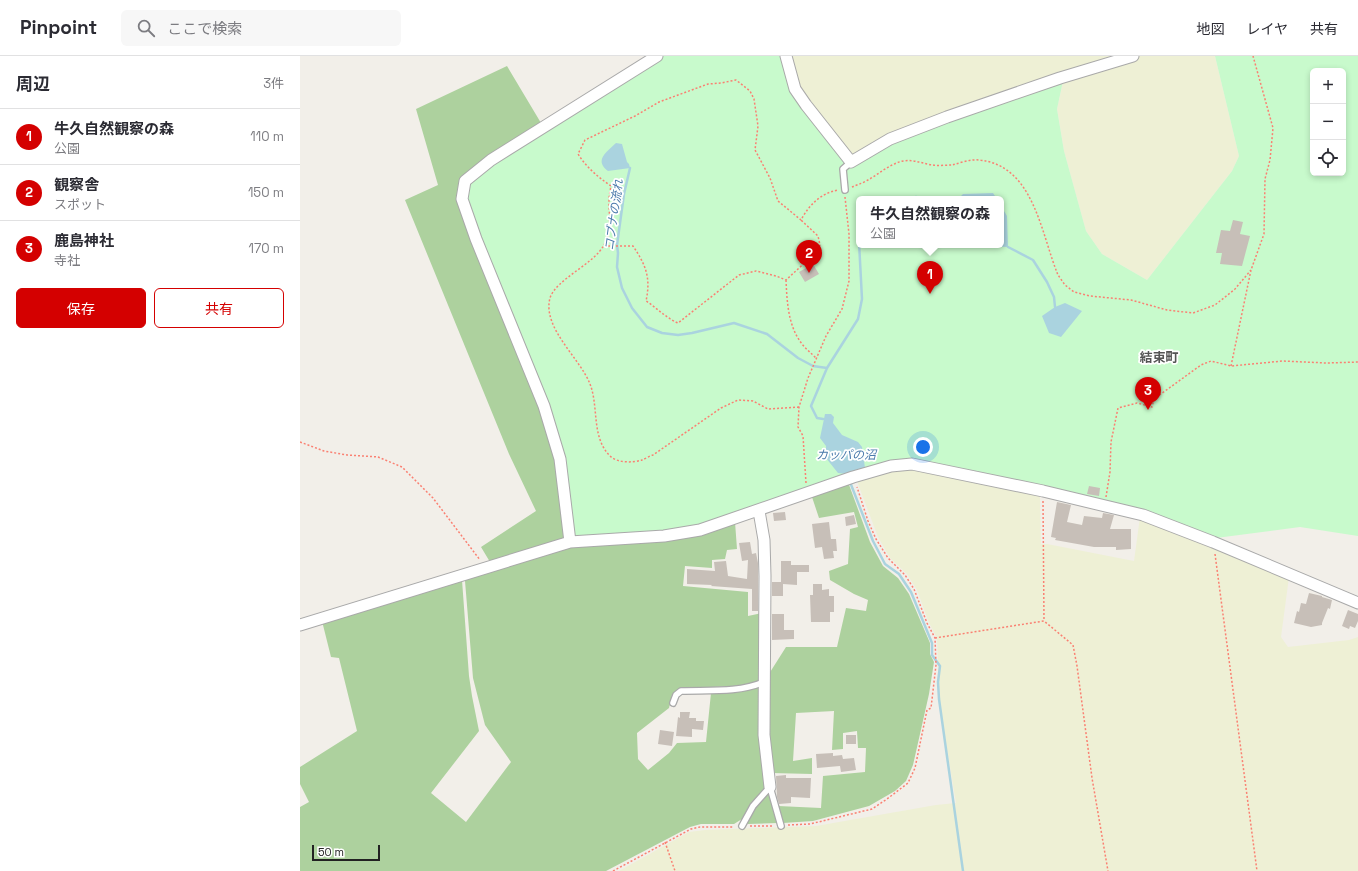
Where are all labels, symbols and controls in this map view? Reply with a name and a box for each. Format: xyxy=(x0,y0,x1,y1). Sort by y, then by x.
search box xyxy=(121,10,401,46)
text: Pinpoint xyxy=(20,15,97,40)
icon: search xyxy=(135,17,157,39)
text: ここで検索 xyxy=(167,19,242,38)
text: 地図 xyxy=(1196,20,1224,38)
text: レイヤ xyxy=(1246,20,1288,38)
text: 共有 xyxy=(1310,20,1338,38)
map controls xyxy=(1310,68,1346,176)
button: + xyxy=(1310,68,1346,104)
text: 周辺 xyxy=(16,73,50,95)
text: 3件 xyxy=(263,75,284,92)
button: − xyxy=(1310,104,1346,140)
text: 牛久自然観察の森 xyxy=(54,119,174,138)
text: 1 xyxy=(26,128,32,145)
text: 110 m xyxy=(250,128,284,145)
text: 公園 xyxy=(54,140,80,157)
button: locate xyxy=(1310,140,1346,176)
text: 観察舎 xyxy=(54,175,99,194)
water label: コブナの流れ xyxy=(601,177,627,252)
text: 2 xyxy=(25,184,33,201)
text: 150 m xyxy=(248,184,284,201)
text: スポット xyxy=(54,196,106,213)
popup xyxy=(856,196,1004,248)
text: 牛久自然観察の森 xyxy=(870,204,990,223)
text: 公園 xyxy=(870,225,896,242)
text: 鹿島神社 xyxy=(54,231,114,250)
text: 3 xyxy=(25,240,33,257)
text: 170 m xyxy=(248,240,284,257)
pin: 2 xyxy=(796,240,822,273)
text: 寺社 xyxy=(54,252,80,269)
pin: 1 xyxy=(917,261,943,294)
button: 保存 xyxy=(16,288,146,328)
button: 共有 xyxy=(154,288,284,328)
district label: 結束町 xyxy=(1139,349,1179,366)
pin: 3 xyxy=(1135,377,1161,410)
your location xyxy=(913,437,933,457)
water label: カッパの沼 xyxy=(816,447,878,463)
scale bar xyxy=(312,843,380,862)
text: 50 m xyxy=(318,845,344,859)

